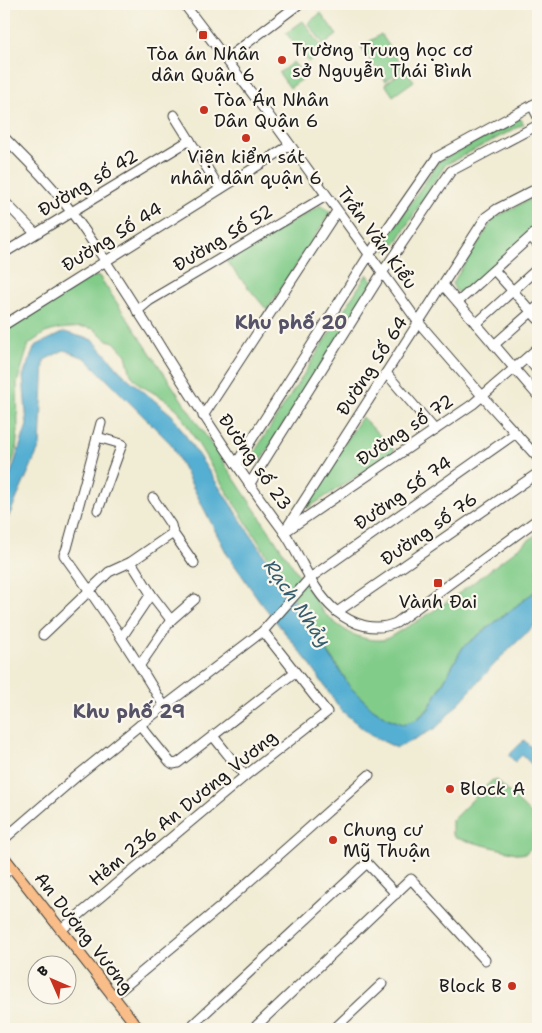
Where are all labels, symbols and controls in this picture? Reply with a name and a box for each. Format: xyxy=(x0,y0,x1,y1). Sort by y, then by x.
marker: Tòa án Nhân dân Quận 6 xyxy=(197,29,209,41)
place label: Trường Trung học cơ sở Nguyễn Thái Bình xyxy=(292,38,473,83)
place label: Tòa án Nhân dân Quận 6 xyxy=(146,42,260,87)
marker: Trường Trung học cơ sở Nguyễn Thái Bình xyxy=(276,54,288,66)
place label: Tòa Án Nhân Dân Quận 6 xyxy=(214,88,329,133)
marker: Tòa Án Nhân Dân Quận 6 xyxy=(198,104,210,116)
marker: Viện kiểm sát nhân dân quận 6 xyxy=(240,132,252,144)
street label: Đường số 42 xyxy=(34,144,142,222)
place label: Viện kiểm sát nhân dân quận 6 xyxy=(170,145,322,190)
street label: Trần Văn Kiểu xyxy=(332,182,422,294)
street label: Đường Số 44 xyxy=(57,197,167,277)
street label: Đường Số 52 xyxy=(169,199,277,277)
district label: Khu phố 20 xyxy=(235,310,347,335)
street label: Đường Số 64 xyxy=(331,312,413,420)
street label: Đường số 72 xyxy=(352,389,458,471)
street label: Đường số 23 xyxy=(213,409,297,515)
street label: Đường Số 74 xyxy=(349,451,457,535)
street label: Đường số 76 xyxy=(376,487,482,571)
water label: Rạch Nhảy xyxy=(258,555,337,652)
marker: Vành Đai xyxy=(432,577,444,589)
place label: Vành Đai xyxy=(399,590,477,614)
district label: Khu phố 29 xyxy=(73,699,185,724)
street label: Hẻm 236 An Dương Vương xyxy=(84,725,282,891)
place label: Block A xyxy=(460,777,525,801)
marker: Block A xyxy=(444,783,456,795)
place label: Chung cư Mỹ Thuận xyxy=(343,818,430,863)
marker: Chung cư Mỹ Thuận xyxy=(327,834,339,846)
street label: An Dương Vương xyxy=(29,867,139,999)
north arrow xyxy=(28,956,78,1006)
text: B xyxy=(33,961,52,980)
place label: Block B xyxy=(439,974,502,998)
marker: Block B xyxy=(506,980,518,992)

